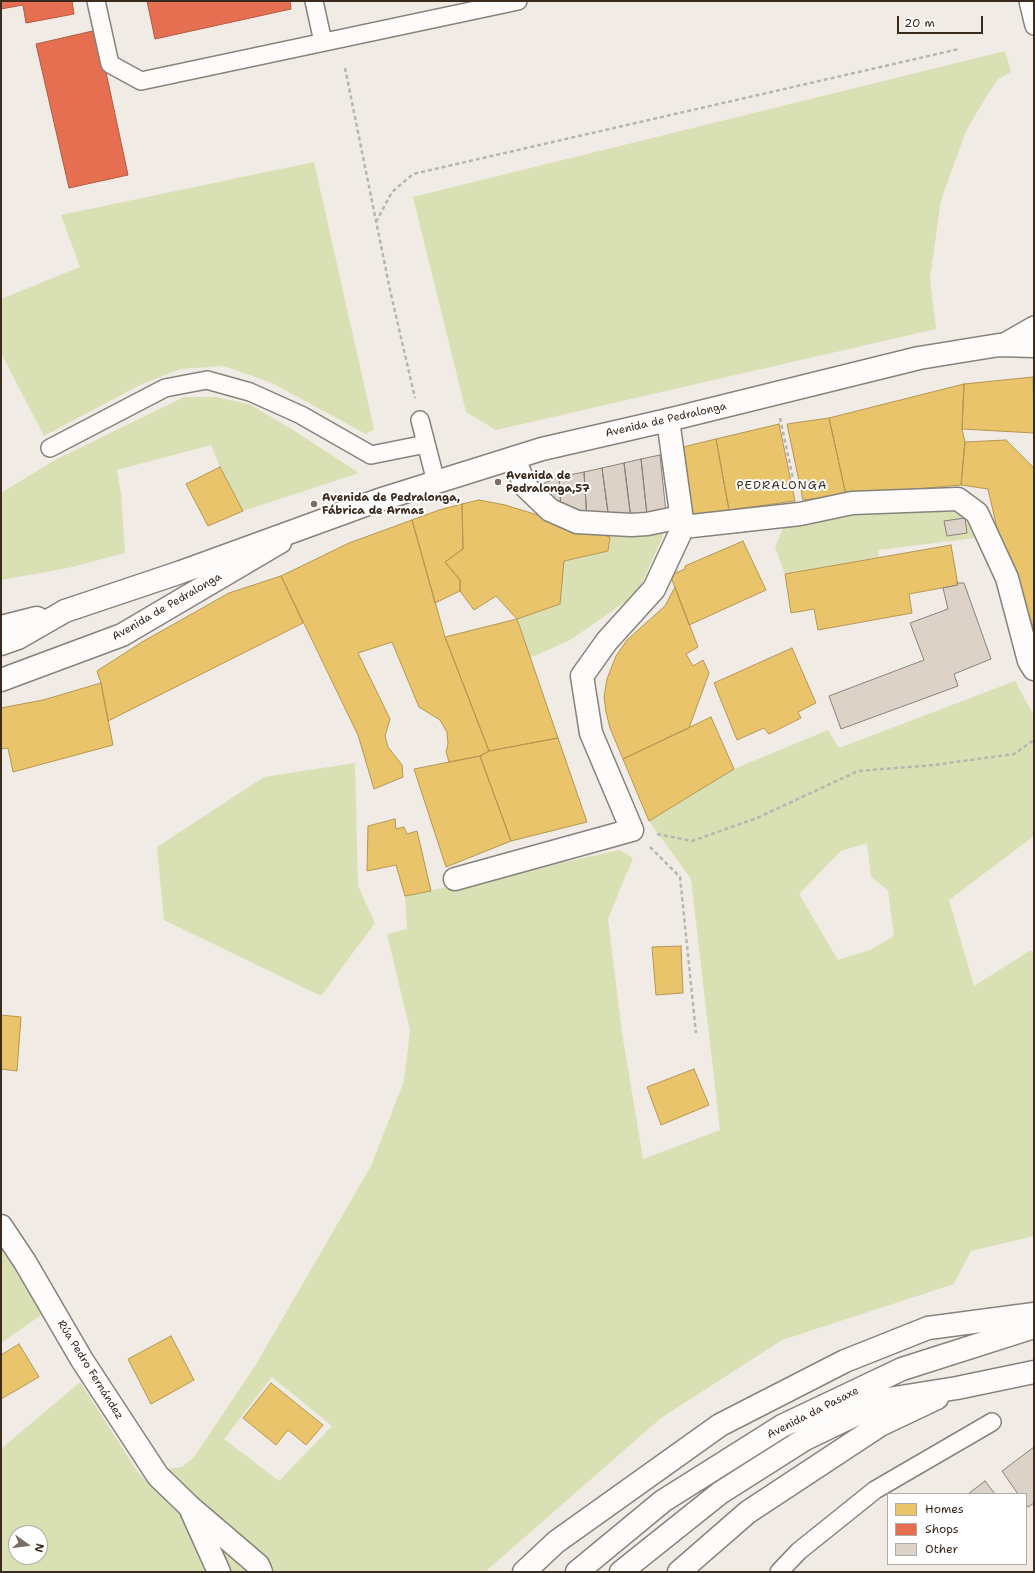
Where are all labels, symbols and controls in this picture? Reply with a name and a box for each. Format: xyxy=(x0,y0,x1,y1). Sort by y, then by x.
scale bar xyxy=(899,8,985,34)
text: 20 m xyxy=(904,15,935,31)
street label: Avenida de Pedralonga xyxy=(604,400,728,440)
place label: Avenida de Pedralonga,57 xyxy=(506,469,590,495)
marker: Avenida de Pedralonga,57 xyxy=(493,477,503,487)
district label: PEDRALONGA xyxy=(737,479,827,493)
place label: Avenida de Pedralonga, Fábrica de Armas xyxy=(322,491,460,517)
marker: Avenida de Pedralonga, Fábrica de Armas xyxy=(309,499,319,509)
street label: Avenida de Pedralonga xyxy=(110,570,224,644)
street label: Rúa Pedro Fernández xyxy=(54,1318,126,1422)
street label: Avenida da Pasaxe xyxy=(765,1384,861,1442)
legend xyxy=(887,1493,1027,1565)
text: Homes xyxy=(925,1501,964,1517)
text: Shops xyxy=(925,1521,959,1537)
north arrow xyxy=(8,1525,48,1565)
text: Other xyxy=(925,1541,958,1557)
text: N xyxy=(31,1542,47,1554)

